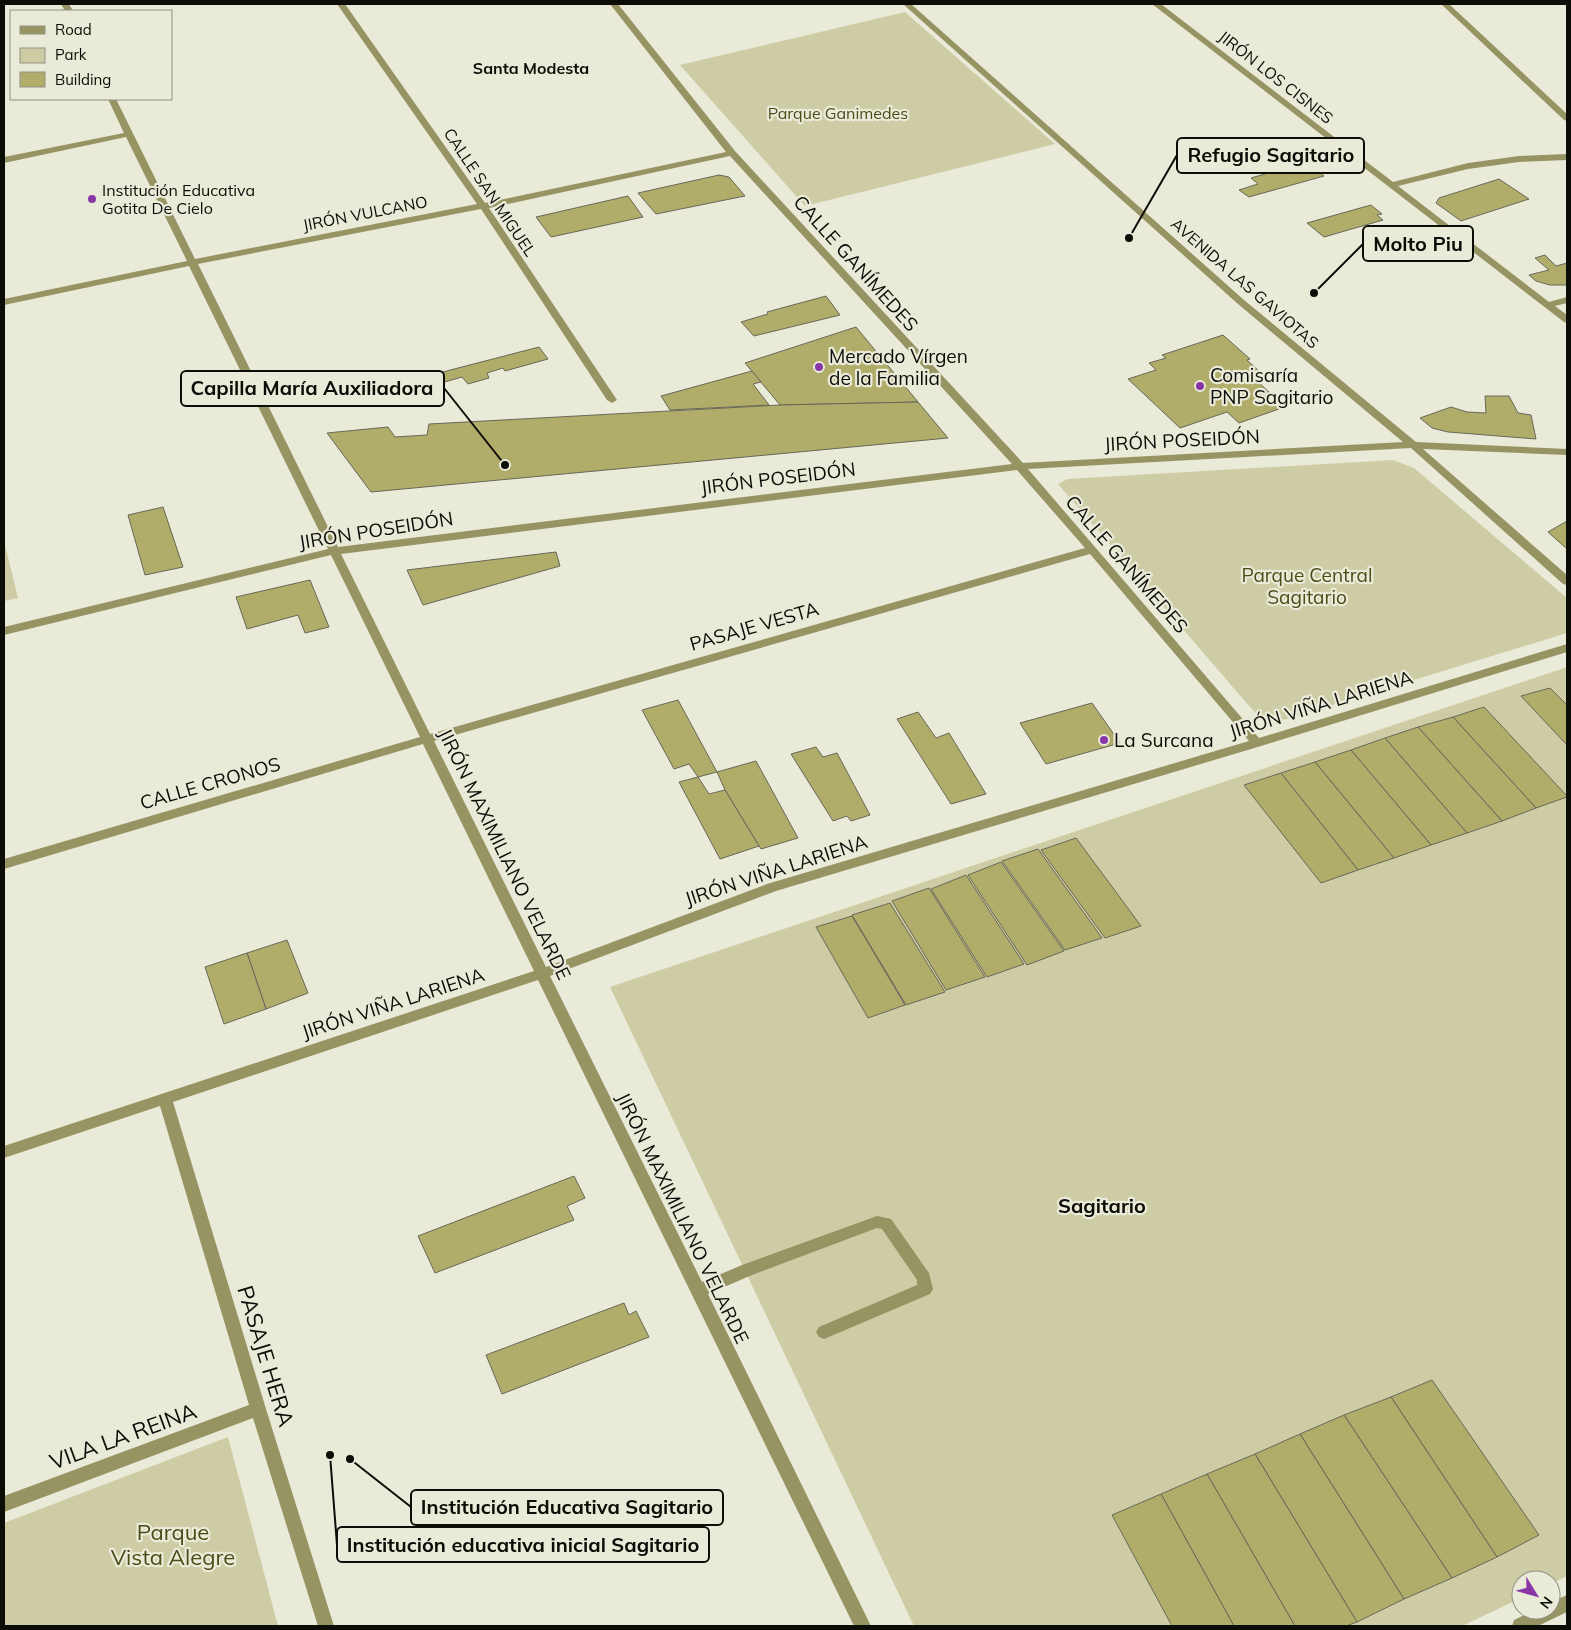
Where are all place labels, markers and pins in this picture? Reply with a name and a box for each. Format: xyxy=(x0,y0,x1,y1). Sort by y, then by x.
callout: Refugio Sagitario xyxy=(1177,138,1364,173)
place label: Institución Educativa Gotita De Cielo xyxy=(102,180,255,218)
marker: Institución Educativa Gotita De Cielo xyxy=(86,193,98,205)
callout: Molto Piu xyxy=(1363,226,1473,261)
place label: Mercado Vírgen de la Familia xyxy=(829,344,968,390)
marker: Mercado Vírgen de la Familia xyxy=(813,361,825,373)
place label: Comisaría PNP Sagitario xyxy=(1210,363,1333,409)
callout: Capilla María Auxiliadora xyxy=(181,371,444,406)
marker: Comisaría PNP Sagitario xyxy=(1194,380,1206,392)
place label: La Surcana xyxy=(1114,728,1214,752)
marker: La Surcana xyxy=(1098,734,1110,746)
callout: Institución Educativa Sagitario xyxy=(411,1490,723,1525)
callout: Institución educativa inicial Sagitario xyxy=(337,1527,709,1562)

